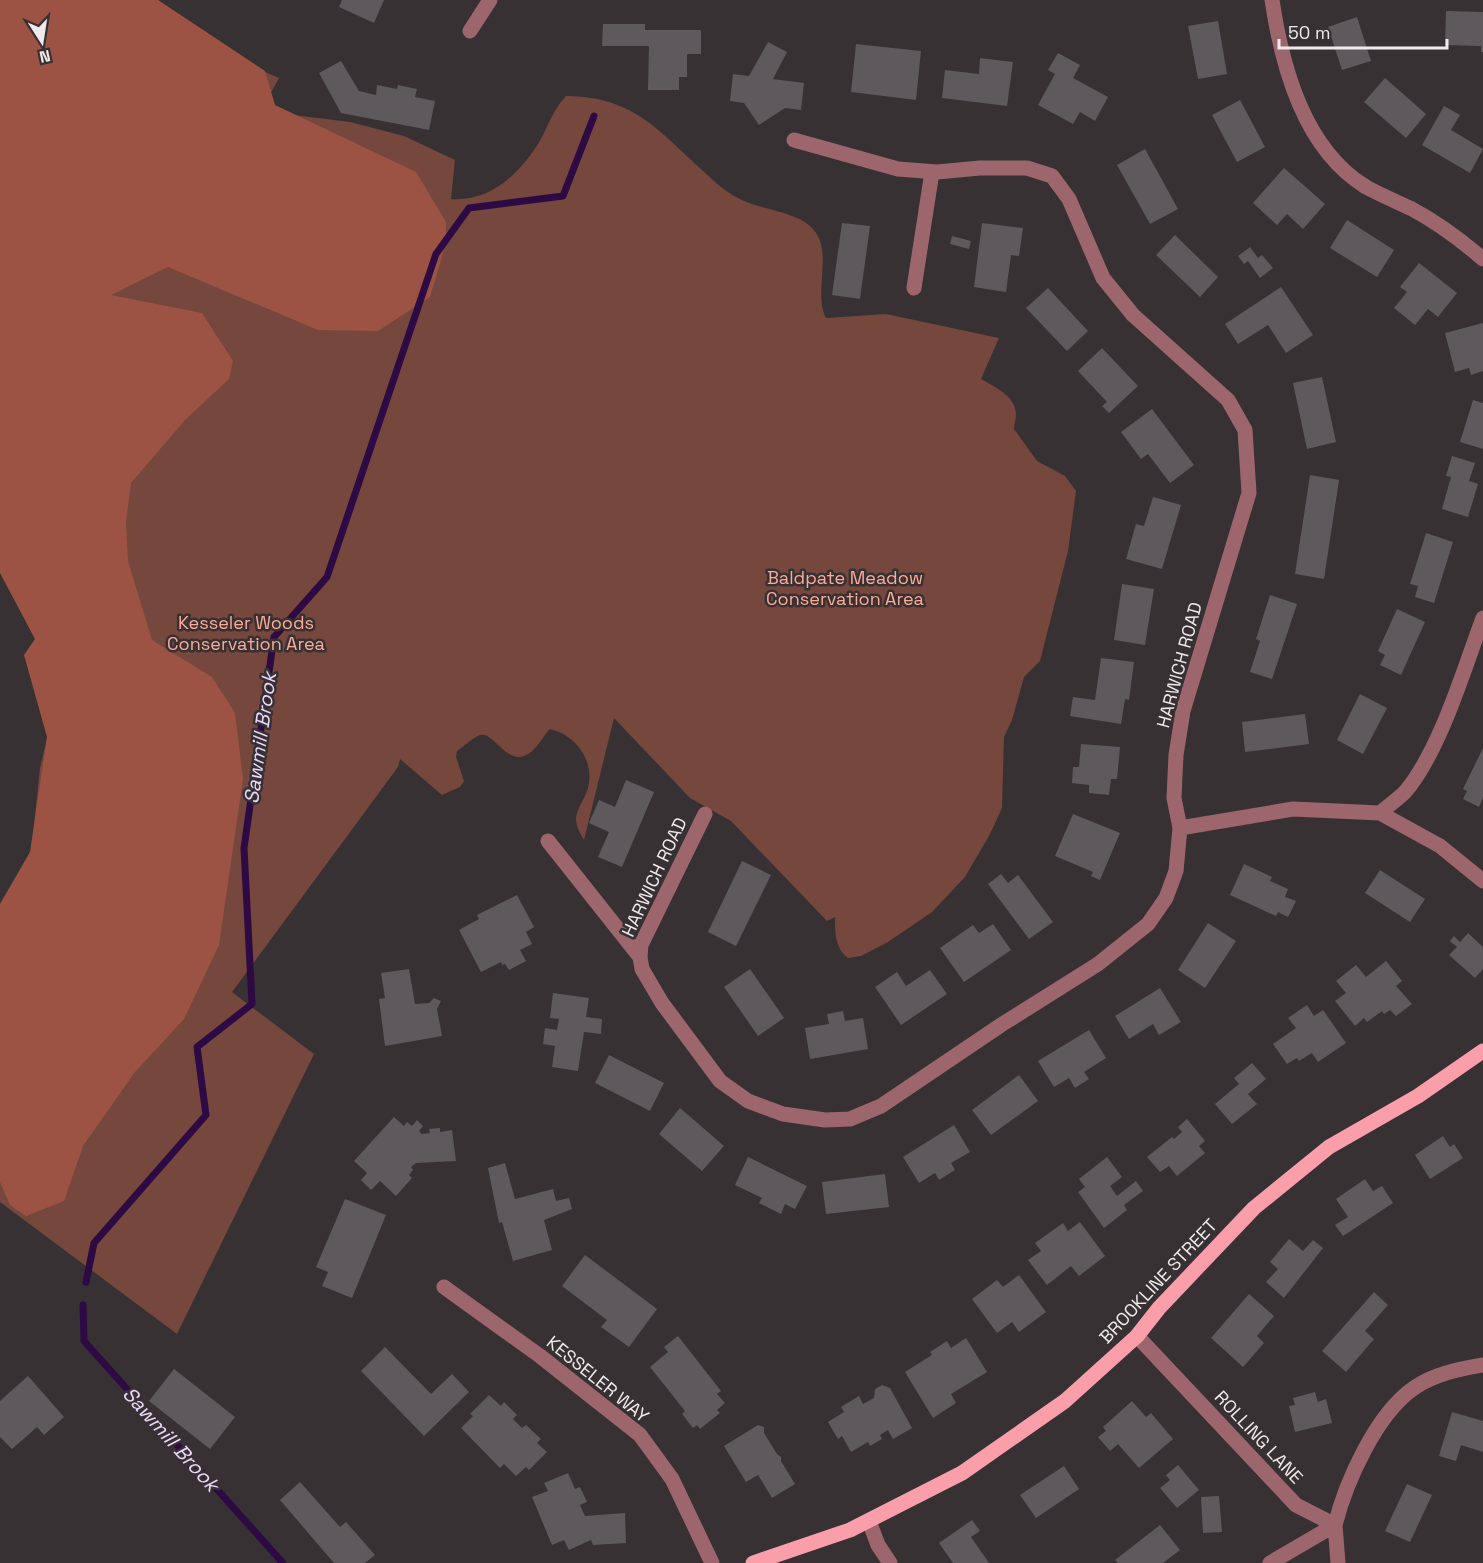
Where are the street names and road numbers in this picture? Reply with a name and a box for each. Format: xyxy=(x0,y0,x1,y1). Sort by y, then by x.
street label: HARWICH ROAD xyxy=(1151,600,1207,730)
street label: HARWICH ROAD xyxy=(616,814,692,940)
street label: BROOKLINE STREET xyxy=(1094,1213,1222,1348)
street label: KESSELER WAY xyxy=(542,1331,654,1427)
street label: ROLLING LANE xyxy=(1210,1386,1308,1488)

